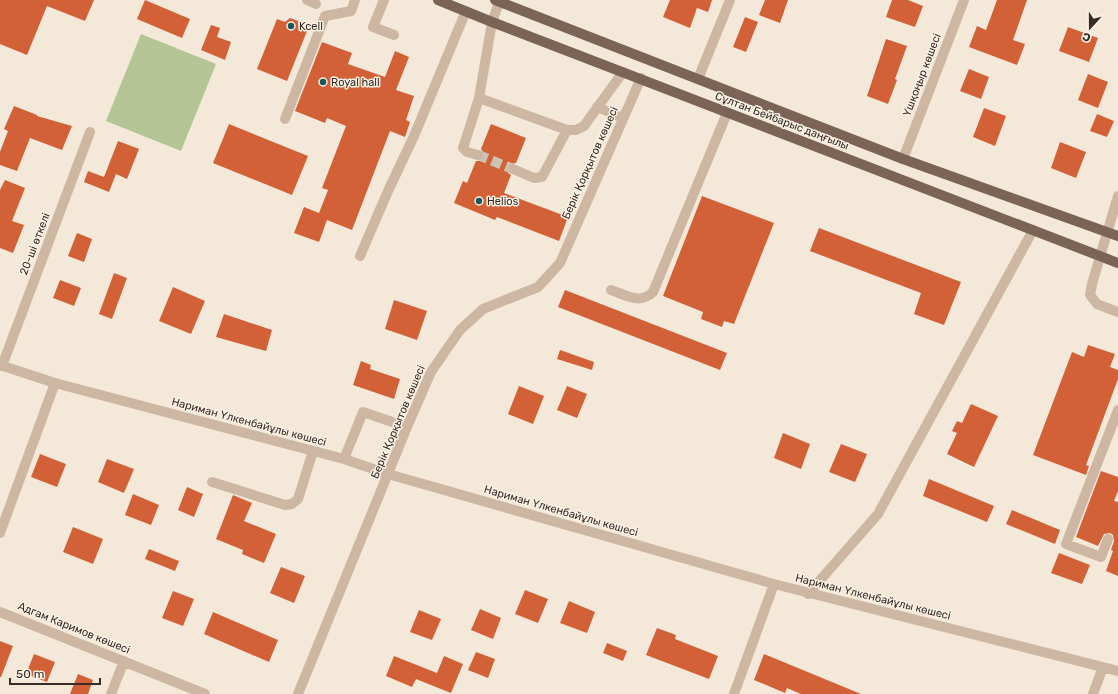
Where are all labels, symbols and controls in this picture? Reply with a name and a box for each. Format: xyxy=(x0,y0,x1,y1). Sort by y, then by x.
north arrow xyxy=(1070,8,1110,48)
place label: Kcell xyxy=(299,20,323,33)
marker: Kcell xyxy=(286,21,296,31)
text: С xyxy=(1080,29,1093,44)
street label: Үшқоңыр көшесі xyxy=(900,32,944,118)
place label: Royal hall xyxy=(331,76,380,89)
marker: Royal hall xyxy=(318,77,328,87)
street label: Сұлтан Бейбарыс даңғылы xyxy=(713,89,851,153)
street label: Берік Қорқытов көшесі xyxy=(559,105,621,221)
place label: Helios xyxy=(487,195,519,208)
marker: Helios xyxy=(474,196,484,206)
street label: 20-ші өткелі xyxy=(17,211,53,277)
street label: Берік Қорқытов көшесі xyxy=(368,363,428,481)
street label: Нариман Үлкенбайұлы көшесі xyxy=(170,395,328,449)
street label: Нариман Үлкенбайұлы көшесі xyxy=(483,483,639,539)
street label: Нариман Үлкенбайұлы көшесі xyxy=(794,571,952,623)
street label: Адгам Каримов көшесі xyxy=(16,600,132,656)
scale bar xyxy=(10,660,100,686)
text: 50 m xyxy=(16,667,44,681)

